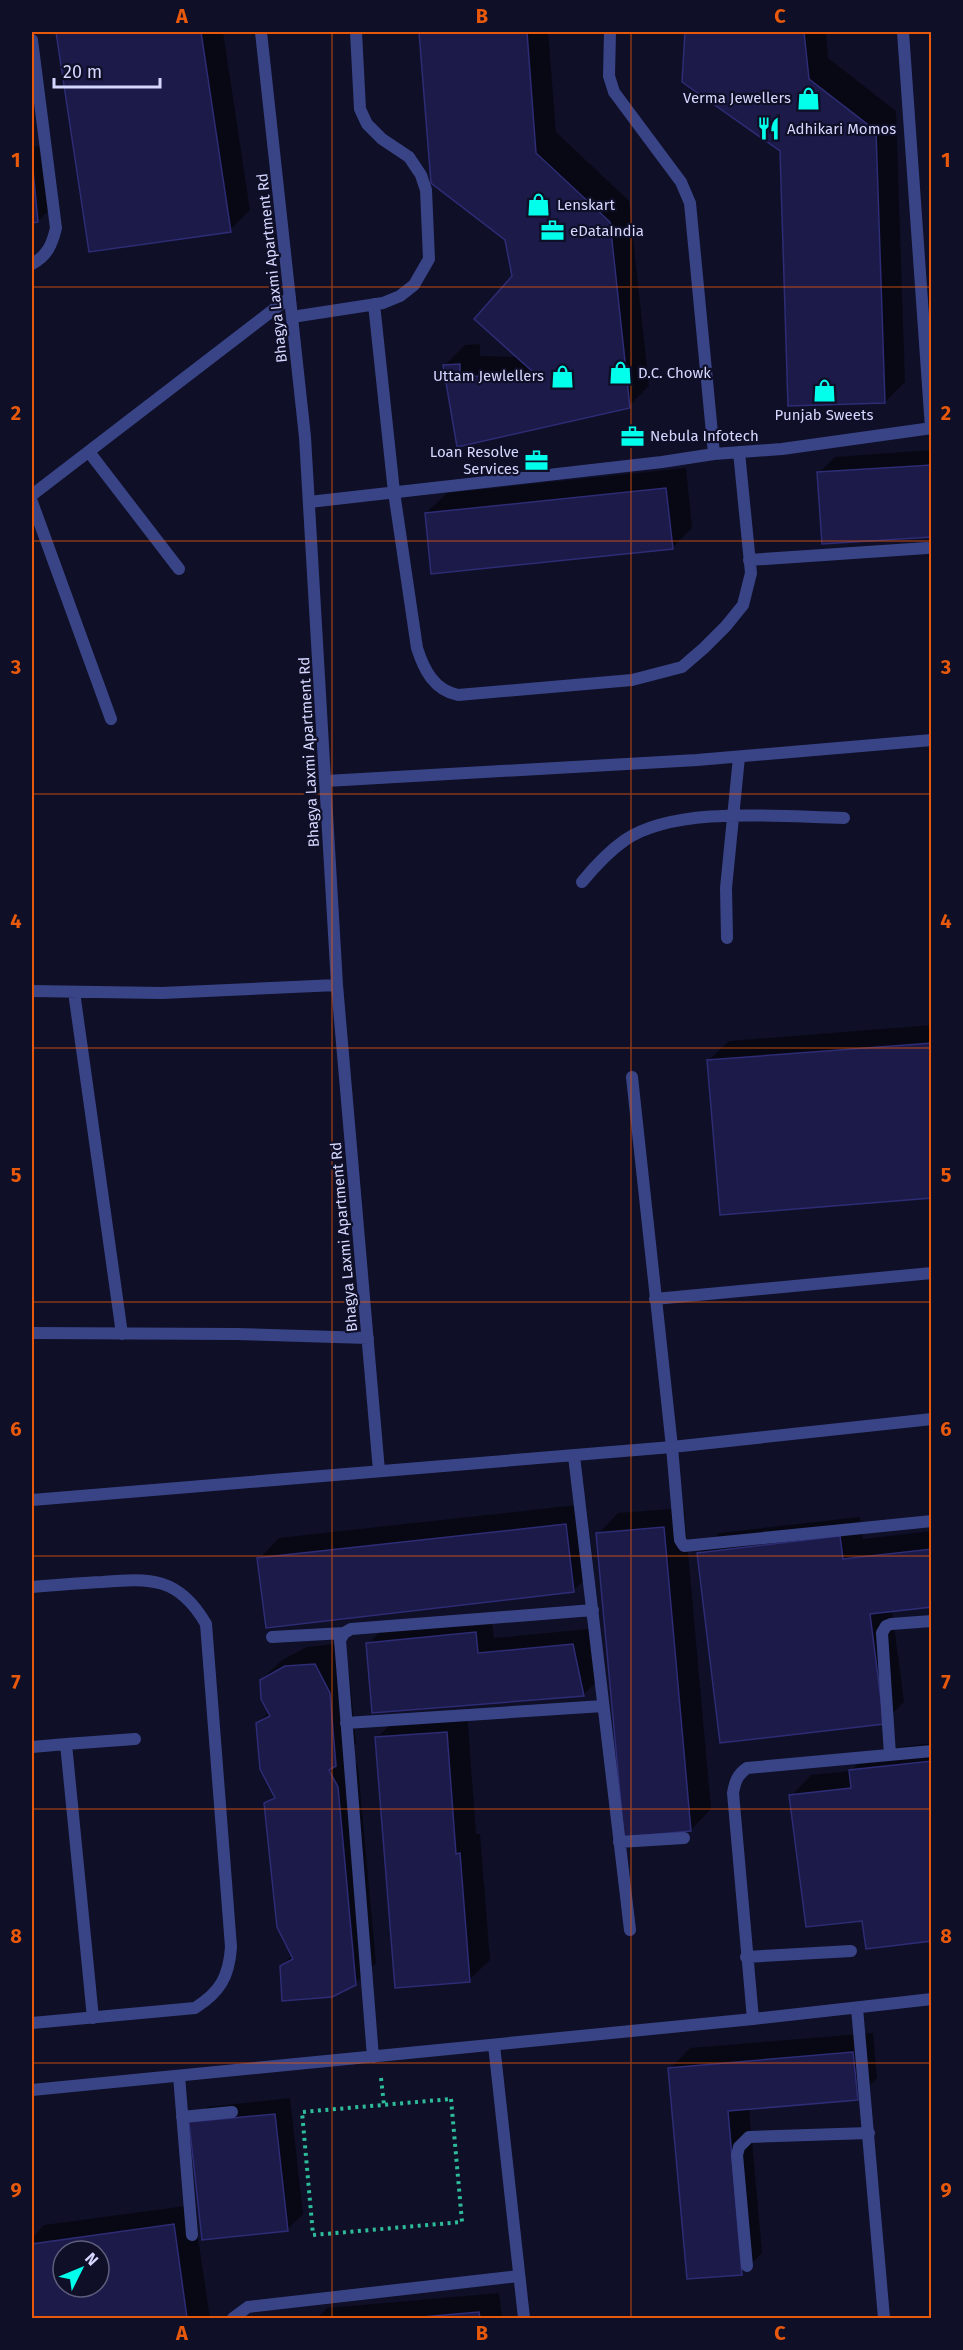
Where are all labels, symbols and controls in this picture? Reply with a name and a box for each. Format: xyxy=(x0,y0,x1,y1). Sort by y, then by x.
text: A xyxy=(175,4,189,28)
text: B xyxy=(476,4,488,28)
text: C xyxy=(774,4,786,28)
scale bar xyxy=(54,51,160,89)
text: 20 m xyxy=(63,61,102,83)
shop icon: Verma Jewellers xyxy=(796,85,822,111)
place label: Verma Jewellers xyxy=(683,89,791,107)
restaurant icon: Adhikari Momos xyxy=(756,116,782,142)
place label: Adhikari Momos xyxy=(787,120,896,138)
text: 1 xyxy=(11,148,21,172)
text: 1 xyxy=(941,148,951,172)
street label: Bhagya Laxmi Apartment Rd xyxy=(253,172,291,364)
shop icon: Lenskart xyxy=(526,192,552,218)
place label: Lenskart xyxy=(557,196,615,214)
office icon: eDataIndia xyxy=(539,218,565,244)
place label: eDataIndia xyxy=(570,222,644,240)
shop icon: D.C. Chowk xyxy=(607,360,633,386)
shop icon: Uttam Jewlellers xyxy=(549,363,575,389)
place label: D.C. Chowk xyxy=(638,364,711,382)
place label: Uttam Jewlellers xyxy=(433,367,544,385)
shop icon: Punjab Sweets xyxy=(811,378,837,404)
text: 2 xyxy=(11,401,21,425)
text: 2 xyxy=(941,401,951,425)
place label: Punjab Sweets xyxy=(775,406,873,424)
office icon: Nebula Infotech xyxy=(619,423,645,449)
place label: Nebula Infotech xyxy=(650,427,759,445)
place label: Loan Resolve Services xyxy=(430,443,519,478)
office icon: Loan Resolve Services xyxy=(524,448,550,474)
text: 3 xyxy=(10,655,21,679)
text: 3 xyxy=(940,655,951,679)
street label: Bhagya Laxmi Apartment Rd xyxy=(295,656,323,848)
text: 4 xyxy=(10,909,22,933)
text: 4 xyxy=(940,909,952,933)
street label: Bhagya Laxmi Apartment Rd xyxy=(327,1141,361,1333)
text: 5 xyxy=(11,1163,22,1187)
text: 5 xyxy=(941,1163,952,1187)
text: 6 xyxy=(10,1417,22,1441)
text: 6 xyxy=(940,1417,952,1441)
text: 7 xyxy=(11,1670,21,1694)
text: 7 xyxy=(941,1670,951,1694)
text: 8 xyxy=(10,1924,22,1948)
text: 8 xyxy=(940,1924,952,1948)
text: 9 xyxy=(10,2178,22,2202)
text: 9 xyxy=(940,2178,952,2202)
north arrow xyxy=(51,2239,111,2299)
text: N xyxy=(81,2249,102,2269)
text: A xyxy=(175,2321,189,2345)
text: B xyxy=(476,2321,488,2345)
text: C xyxy=(774,2321,786,2345)

